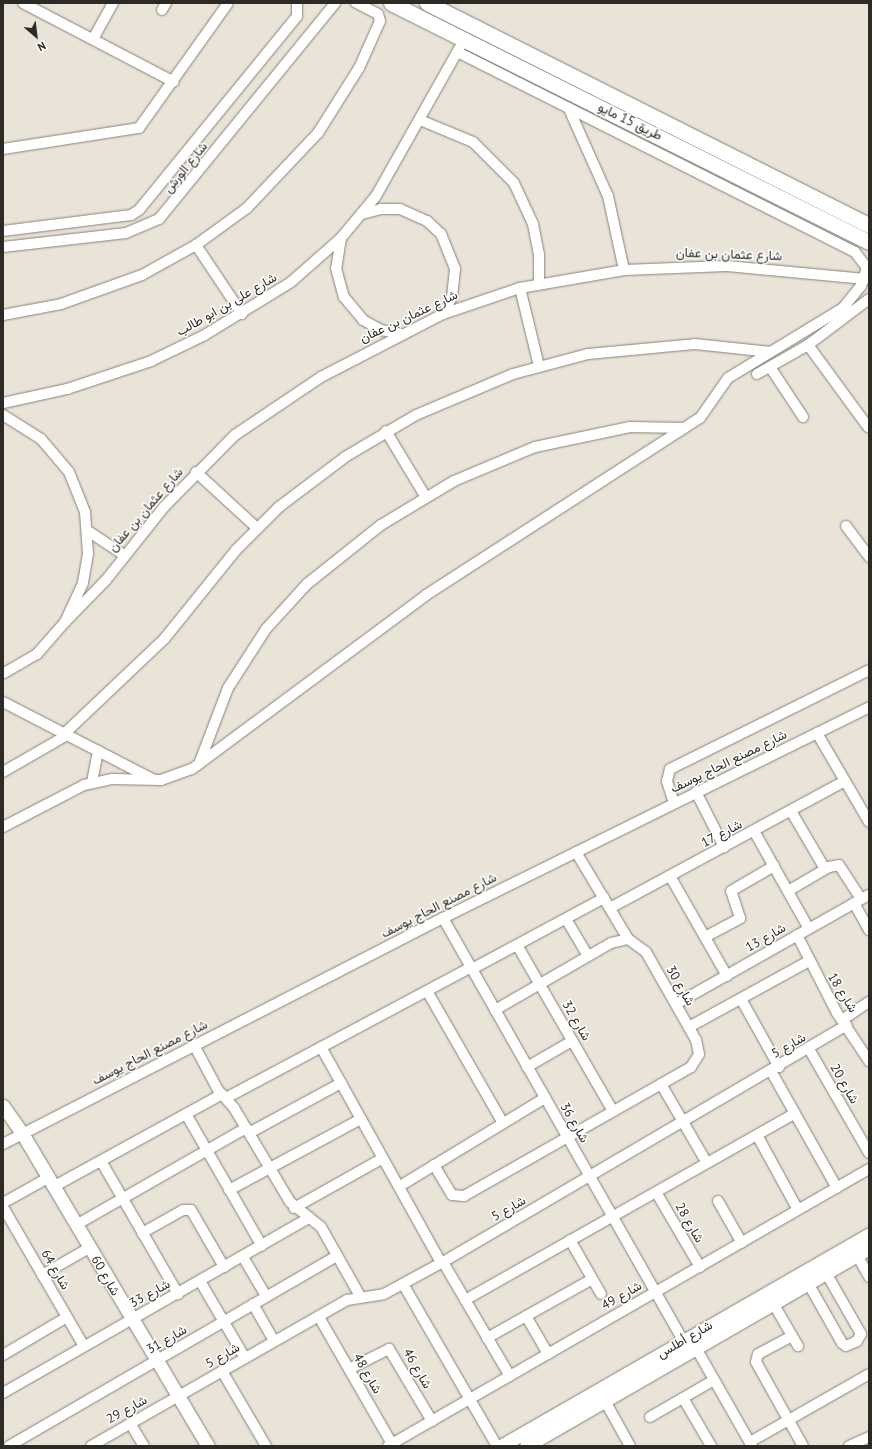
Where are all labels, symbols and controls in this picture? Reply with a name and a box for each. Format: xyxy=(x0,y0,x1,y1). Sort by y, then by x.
north arrow xyxy=(16,16,56,56)
text: N xyxy=(35,39,48,54)
street label: طريق 15 مايو xyxy=(595,100,665,144)
street label: شارع الورش xyxy=(161,139,211,197)
street label: شارع عثمان بن عفان xyxy=(676,245,782,265)
street label: شارع على بن ابو طالب xyxy=(174,270,280,340)
street label: شارع عثمان بن عفان xyxy=(358,287,460,347)
street label: شارع عثمان بن عفان xyxy=(105,465,187,555)
street label: شارع مصنع الحاج يوسف xyxy=(668,727,790,797)
street label: شارع 17 xyxy=(699,817,745,851)
street label: شارع مصنع الحاج يوسف xyxy=(379,870,499,942)
street label: شارع 13 xyxy=(743,920,789,956)
street label: شارع 30 xyxy=(662,963,698,1009)
street label: شارع 18 xyxy=(824,970,860,1016)
street label: شارع 32 xyxy=(558,998,594,1044)
street label: شارع مصنع الحاج يوسف xyxy=(90,1017,210,1089)
street label: شارع 5 xyxy=(769,1030,809,1062)
street label: شارع 20 xyxy=(826,1061,862,1107)
street label: شارع 36 xyxy=(556,1100,592,1146)
street label: شارع 5 xyxy=(489,1193,529,1225)
street label: شارع 28 xyxy=(671,1200,707,1246)
street label: شارع 64 xyxy=(37,1247,73,1293)
street label: شارع 60 xyxy=(87,1253,123,1299)
street label: شارع 33 xyxy=(127,1277,173,1311)
street label: شارع 49 xyxy=(599,1278,645,1314)
street label: شارع أطلس xyxy=(655,1318,715,1362)
street label: شارع 31 xyxy=(144,1322,190,1358)
street label: شارع 5 xyxy=(203,1340,243,1372)
street label: شارع 46 xyxy=(399,1346,435,1392)
street label: شارع 48 xyxy=(349,1351,385,1397)
street label: شارع 29 xyxy=(104,1393,150,1427)

